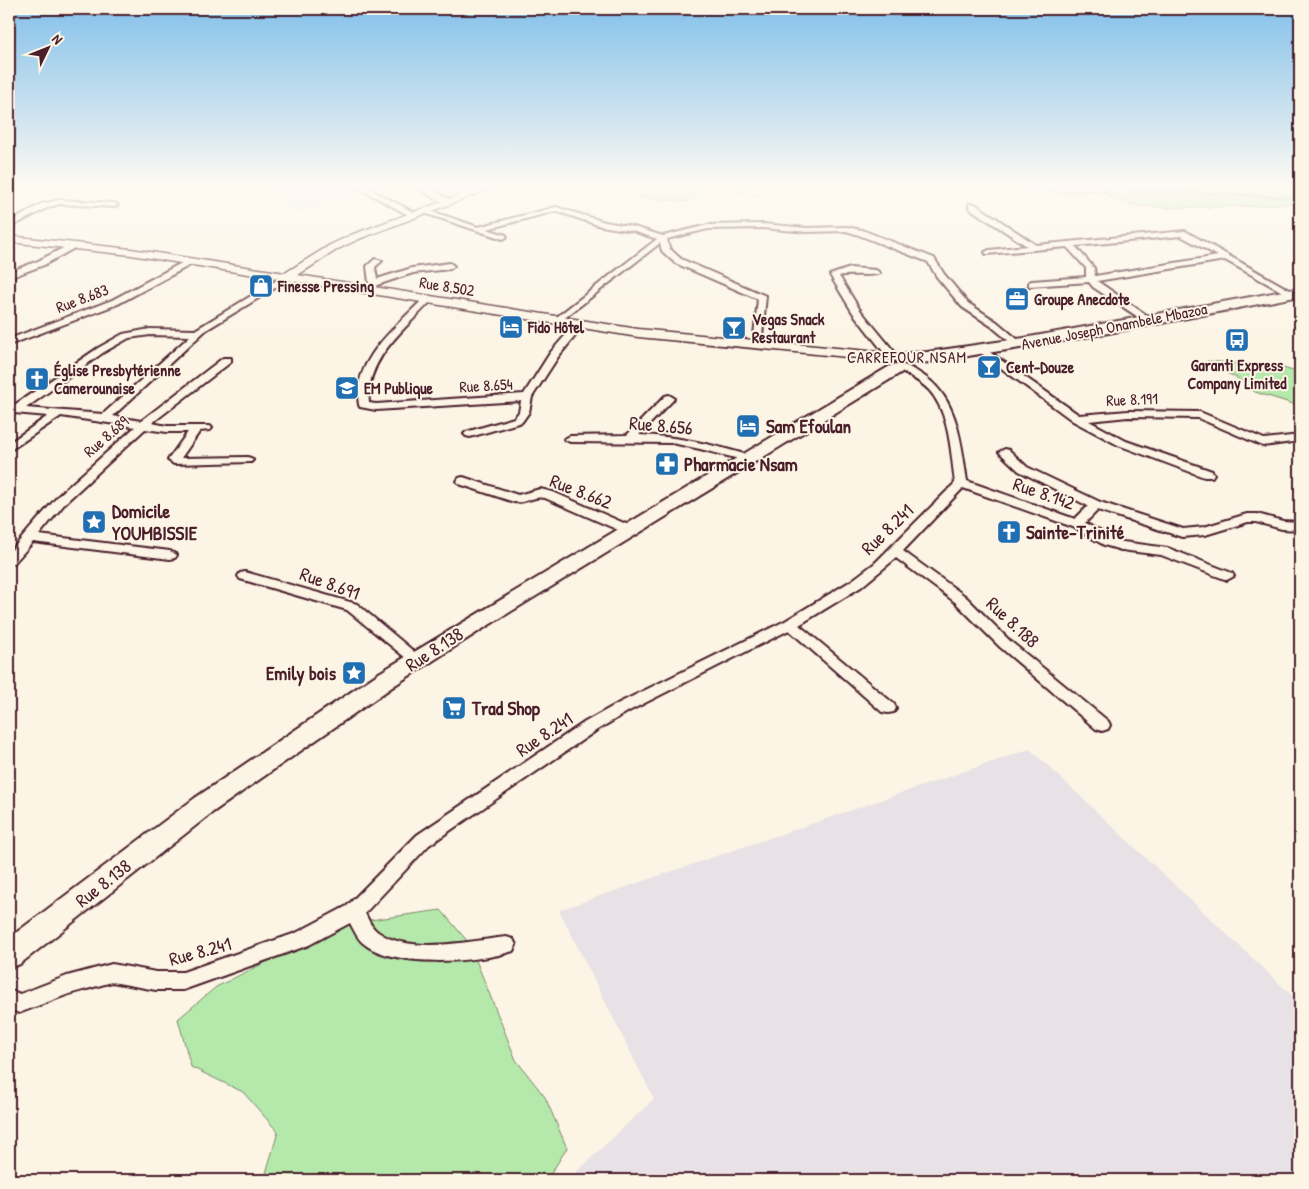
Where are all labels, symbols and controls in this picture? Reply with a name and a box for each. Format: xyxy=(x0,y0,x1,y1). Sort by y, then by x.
north arrow xyxy=(22,22,72,72)
text: N xyxy=(48,30,68,48)
street label: Rue 8.502 xyxy=(418,271,477,301)
shop icon: Finesse Pressing xyxy=(248,273,274,299)
place label: Finesse Pressing xyxy=(277,275,374,298)
street label: Rue 8.683 xyxy=(53,278,111,318)
office icon: Groupe Anecdote xyxy=(1004,286,1030,312)
place label: Groupe Anecdote xyxy=(1034,288,1130,311)
street label: Avenue Joseph Onambele Mbazoa xyxy=(1019,297,1209,355)
place label: Vegas Snack Restaurant xyxy=(752,308,825,348)
hotel icon: Fido Hôtel xyxy=(498,314,524,340)
bar icon: Vegas Snack Restaurant xyxy=(721,315,747,341)
place label: Fido Hôtel xyxy=(527,316,585,338)
bus stop icon: Garanti Express Company Limited xyxy=(1224,327,1250,353)
district label: CARREFOUR NSAM xyxy=(847,346,967,368)
bar icon: Cent-Douze xyxy=(976,354,1002,380)
place label: Garanti Express Company Limited xyxy=(1187,354,1287,395)
place label: Cent-Douze xyxy=(1006,356,1075,378)
place label: Église Presbytérienne Camerounaise xyxy=(54,359,181,399)
church icon: Église Presbytérienne Camerounaise xyxy=(24,366,50,392)
street label: Rue 8.654 xyxy=(459,373,513,397)
school or university icon: EM Publique xyxy=(334,375,360,401)
place label: EM Publique xyxy=(364,377,434,400)
street label: Rue 8.191 xyxy=(1106,387,1158,411)
street label: Rue 8.656 xyxy=(628,409,694,441)
street label: Rue 8.689 xyxy=(79,410,133,462)
hotel icon: Sam Efoulan xyxy=(735,413,761,439)
place label: Sam Efoulan xyxy=(766,413,851,439)
pharmacy icon: Pharmacie Nsam xyxy=(654,451,680,477)
place label: Pharmacie Nsam xyxy=(684,451,798,477)
street label: Rue 8.662 xyxy=(546,467,616,515)
street label: Rue 8.142 xyxy=(1010,470,1078,516)
place label: Domicile YOUMBISSIE xyxy=(112,498,198,546)
street label: Rue 8.241 xyxy=(855,498,919,560)
place icon: Domicile YOUMBISSIE xyxy=(81,509,107,535)
church icon: Sainte-Trinité xyxy=(996,519,1022,545)
place label: Sainte-Trinité xyxy=(1026,519,1125,545)
street label: Rue 8.691 xyxy=(296,560,364,606)
street label: Rue 8.188 xyxy=(981,591,1045,653)
street label: Rue 8.138 xyxy=(400,621,468,677)
place label: Emily bois xyxy=(266,660,337,687)
place icon: Emily bois xyxy=(341,660,367,686)
supermarket icon: Trad Shop xyxy=(441,695,467,721)
place label: Trad Shop xyxy=(471,695,541,722)
street label: Rue 8.241 xyxy=(510,705,578,762)
street label: Rue 8.138 xyxy=(70,853,136,913)
street label: Rue 8.241 xyxy=(166,930,234,972)

